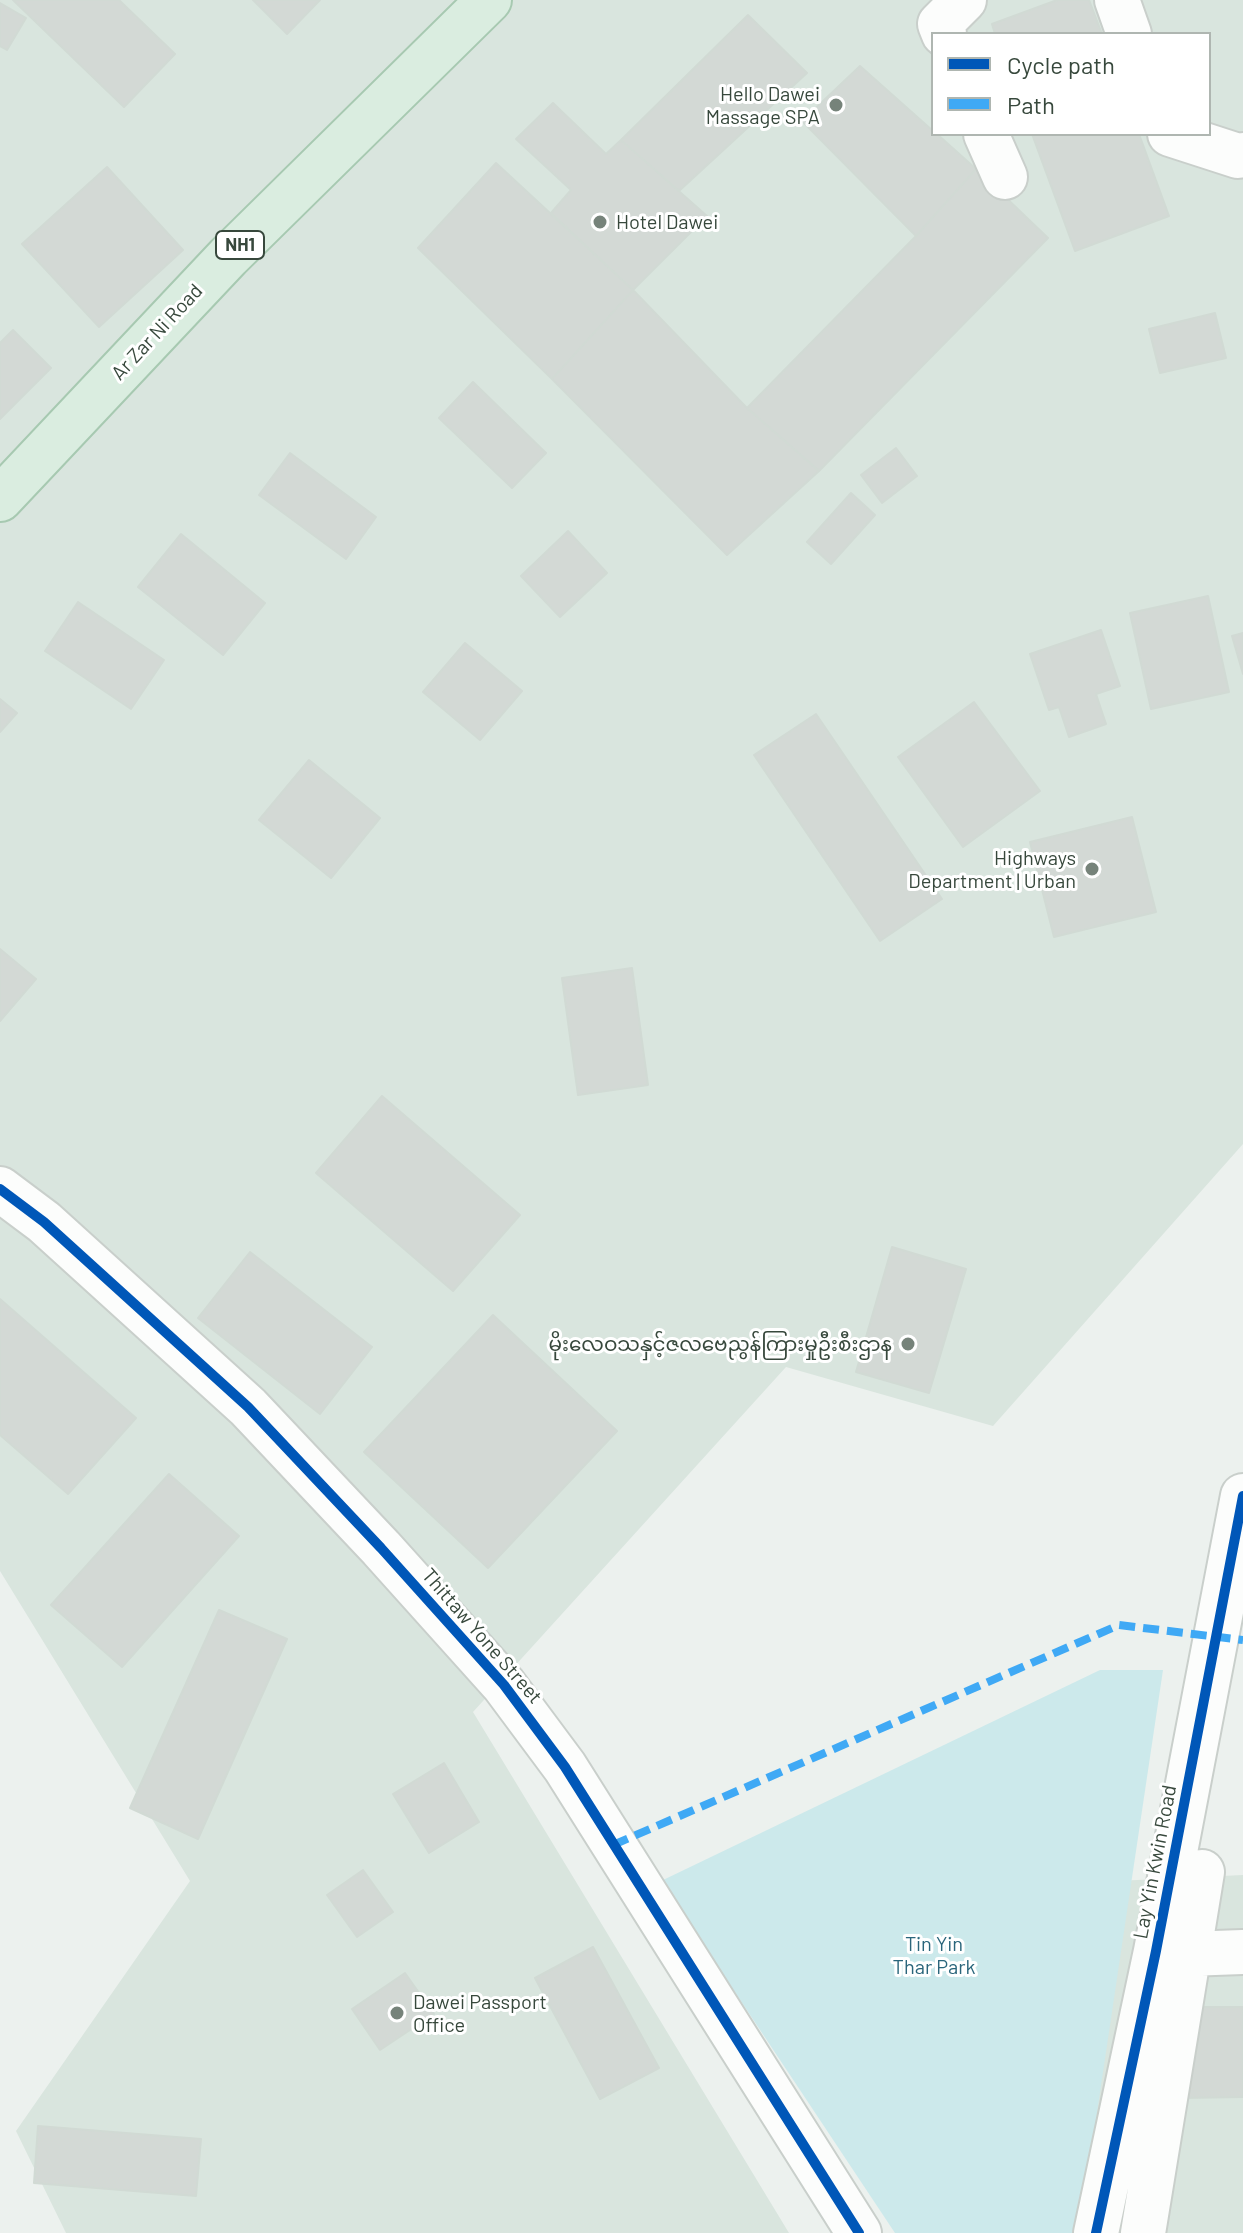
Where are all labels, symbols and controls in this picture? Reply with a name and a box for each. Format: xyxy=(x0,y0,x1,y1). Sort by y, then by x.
legend xyxy=(931,32,1211,136)
text: Cycle path xyxy=(1007,50,1115,79)
place label: Hello Dawei Massage SPA xyxy=(706,82,820,129)
text: Path xyxy=(1007,90,1055,119)
marker: Hello Dawei Massage SPA xyxy=(827,96,845,114)
place label: Hotel Dawei xyxy=(616,210,718,234)
marker: Hotel Dawei xyxy=(591,213,609,231)
road number: NH1 xyxy=(216,231,264,259)
street label: Ar Zar Ni Road xyxy=(106,279,208,385)
place label: Highways Department | Urban xyxy=(908,846,1076,893)
marker: Highways Department | Urban xyxy=(1083,860,1101,878)
place label: မိုးလေဝသနှင့်ဇလဗေညွန်ကြားမှုဦးစီးဌာန xyxy=(549,1332,892,1356)
marker: မိုးလေဝသနှင့်ဇလဗေညွန်ကြားမှုဦးစီးဌာန xyxy=(899,1335,917,1353)
street label: Thittaw Yone Street xyxy=(417,1564,547,1708)
street label: Lay Yin Kwin Road xyxy=(1128,1783,1182,1941)
park label: Tin Yin Thar Park xyxy=(893,1932,975,1979)
place label: Dawei Passport Office xyxy=(413,1990,547,2037)
marker: Dawei Passport Office xyxy=(388,2004,406,2022)

